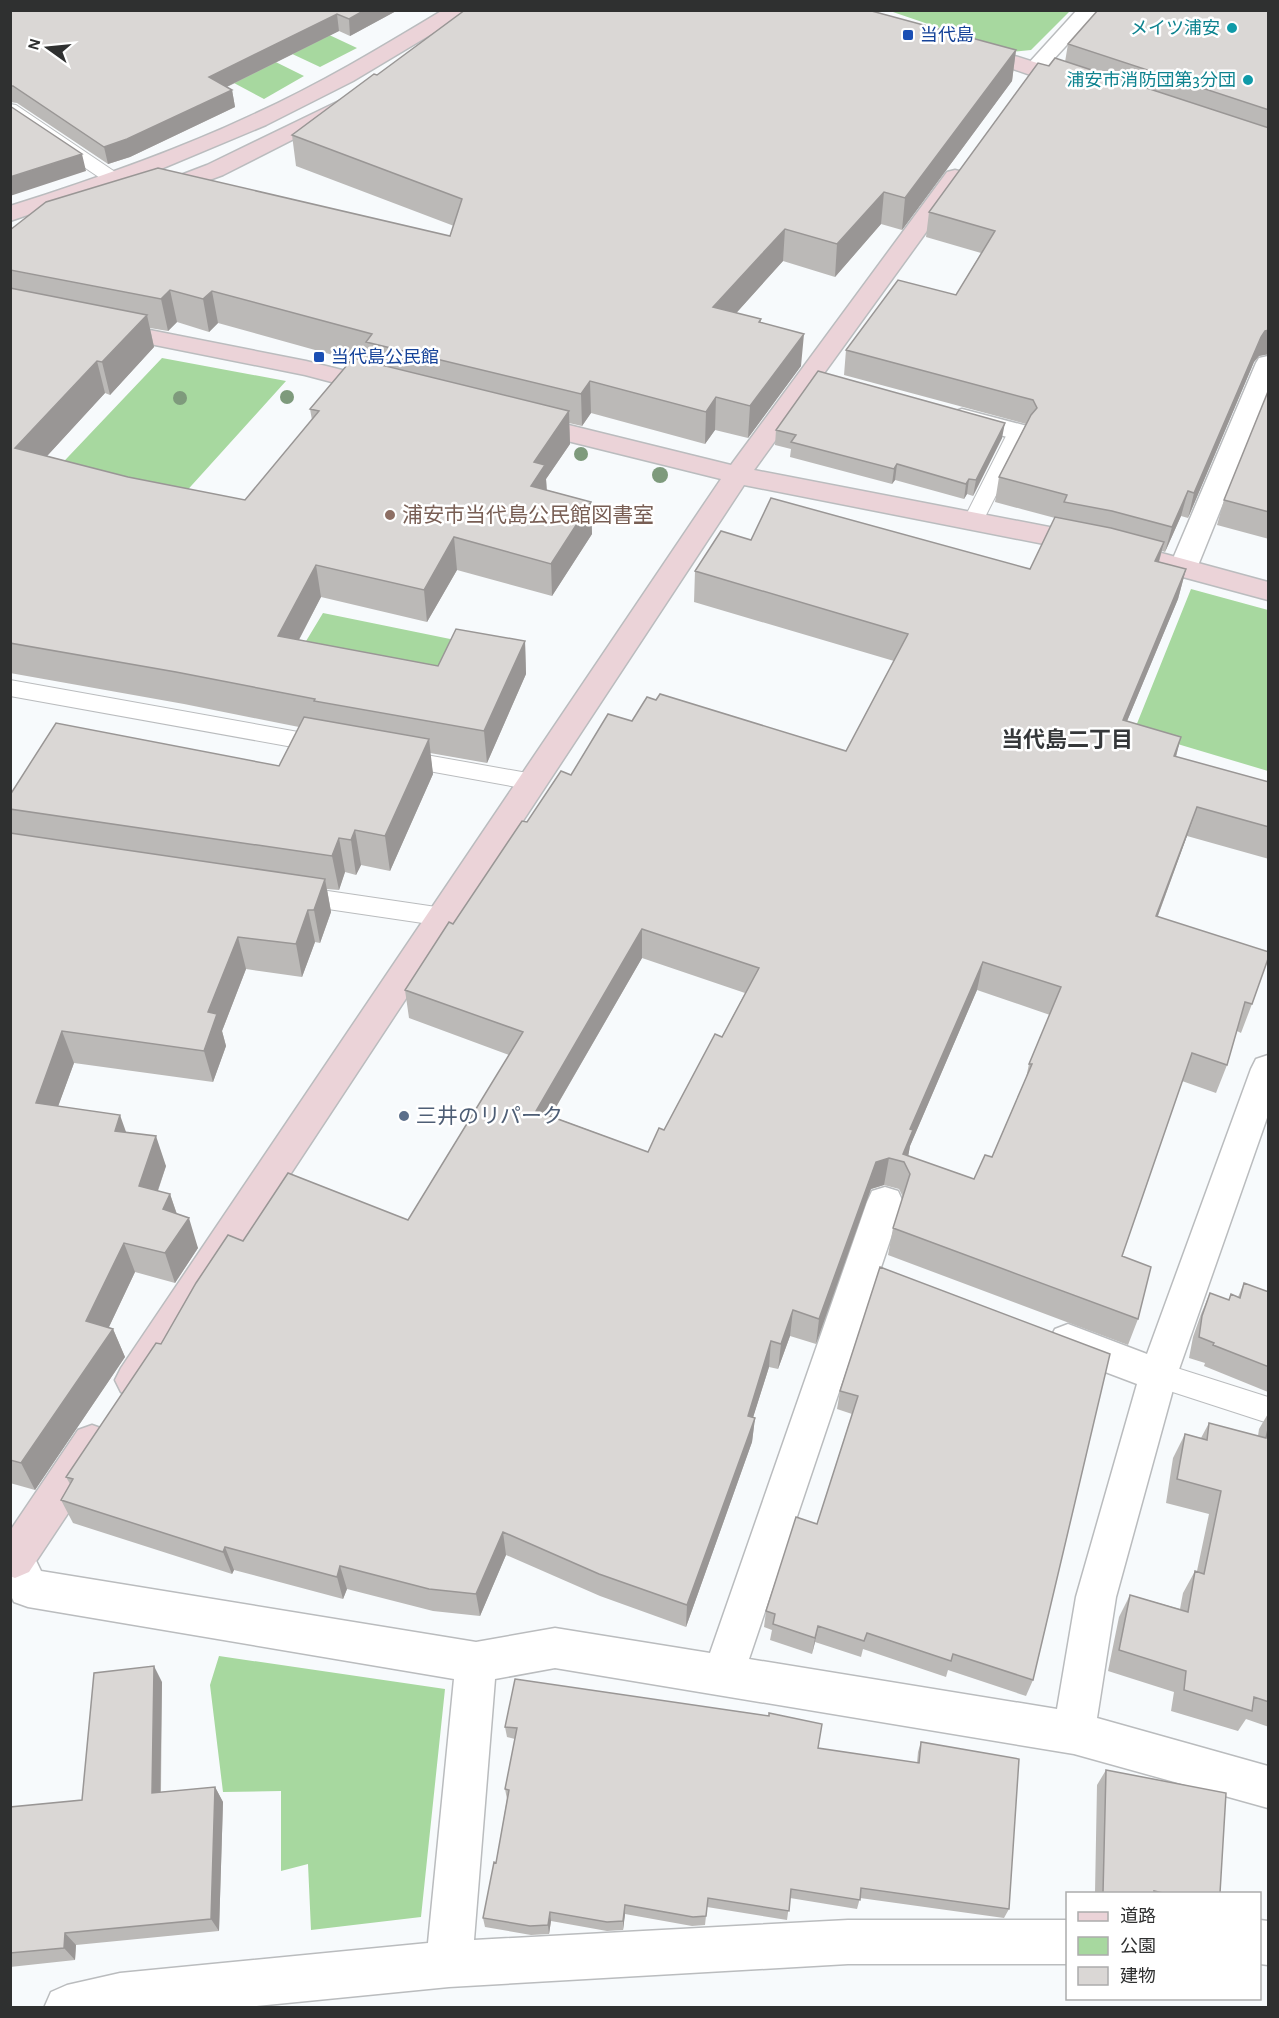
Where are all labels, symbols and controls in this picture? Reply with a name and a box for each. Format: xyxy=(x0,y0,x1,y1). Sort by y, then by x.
north arrow xyxy=(18,18,78,78)
place label: メイツ浦安 xyxy=(1130,18,1220,38)
marker: メイツ浦安 xyxy=(1225,21,1239,35)
place label: 当代島 xyxy=(920,25,974,45)
marker: 当代島 xyxy=(901,28,915,42)
text: N xyxy=(25,37,44,52)
place label: 浦安市消防団第3分団 xyxy=(1067,70,1236,90)
marker: 浦安市消防団第3分団 xyxy=(1241,73,1255,87)
place label: 当代島公民館 xyxy=(331,347,439,367)
marker: 当代島公民館 xyxy=(312,350,326,364)
place label: 浦安市当代島公民館図書室 xyxy=(402,504,654,526)
marker: 浦安市当代島公民館図書室 xyxy=(383,508,397,522)
district label: 当代島二丁目 xyxy=(1001,728,1133,751)
place label: 三井のリパーク xyxy=(416,1105,563,1127)
marker: 三井のリパーク xyxy=(397,1109,411,1123)
legend xyxy=(1066,1892,1261,2000)
text: 道路 xyxy=(1120,1906,1156,1926)
text: 公園 xyxy=(1120,1937,1156,1956)
text: 建物 xyxy=(1120,1966,1156,1986)

